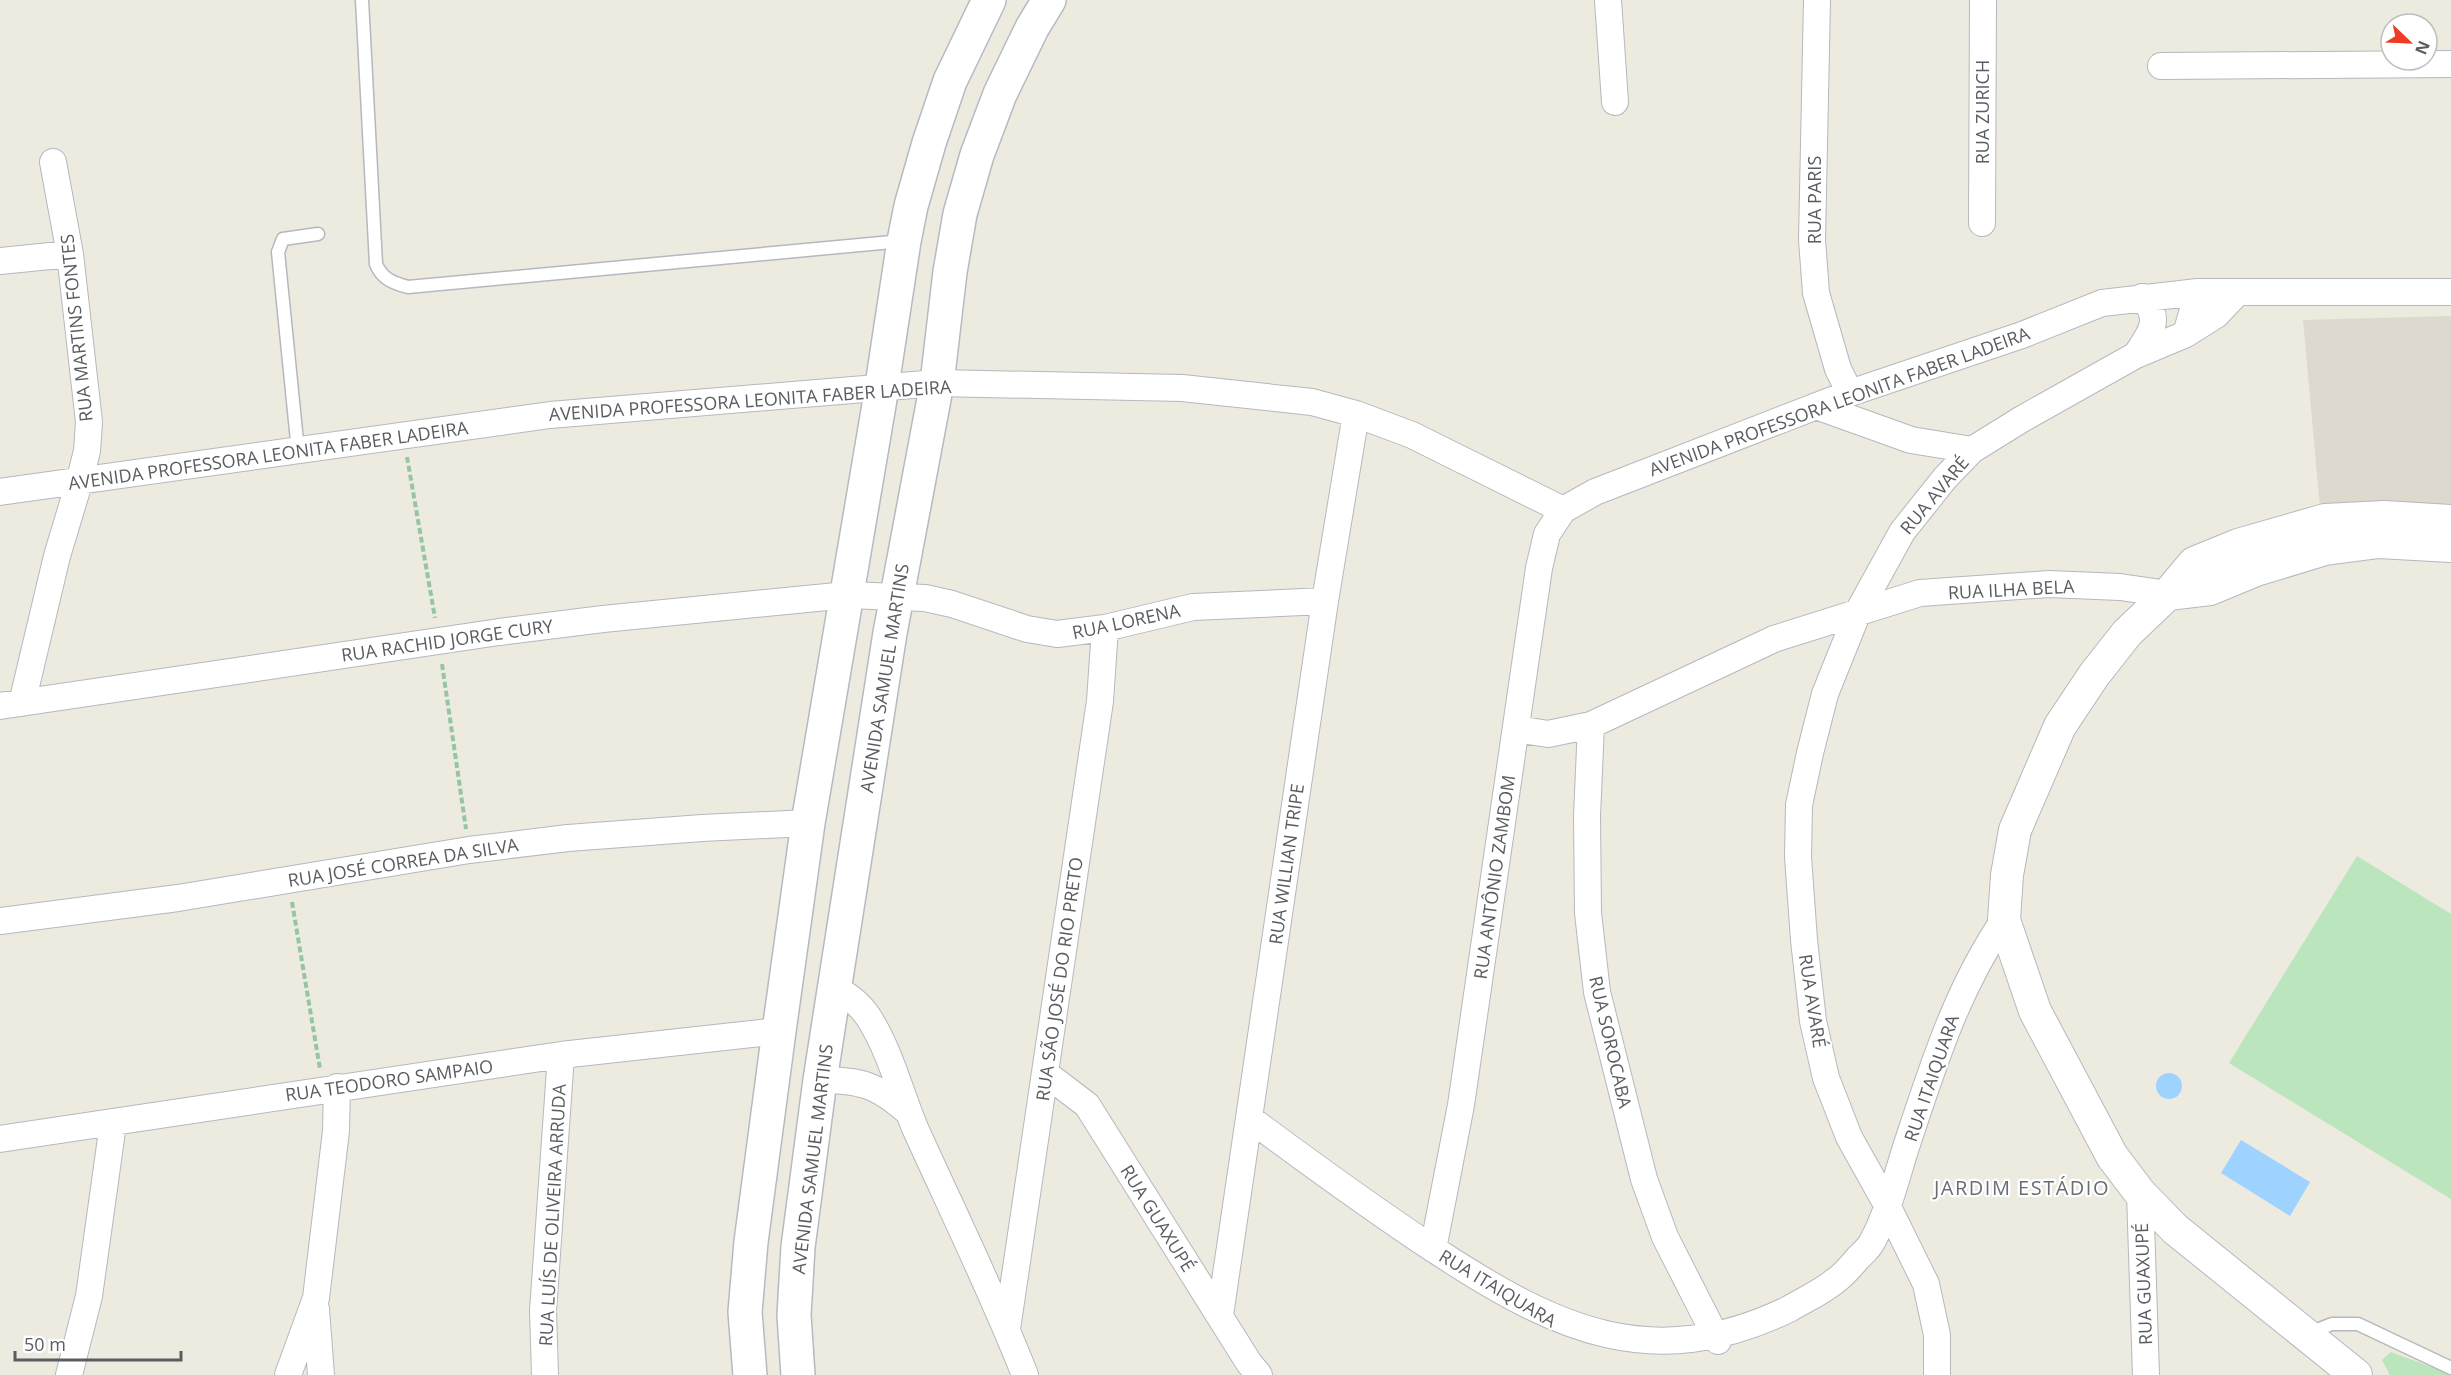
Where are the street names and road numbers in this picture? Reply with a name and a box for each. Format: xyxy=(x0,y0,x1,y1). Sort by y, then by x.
street label: RUA ZURICH xyxy=(1970,60,1994,164)
street label: RUA PARIS xyxy=(1802,156,1826,244)
street label: RUA MARTINS FONTES xyxy=(54,233,98,423)
street label: AVENIDA PROFESSORA LEONITA FABER LADEIRA xyxy=(1645,321,2033,481)
street label: AVENIDA PROFESSORA LEONITA FABER LADEIRA xyxy=(548,374,953,426)
street label: AVENIDA PROFESSORA LEONITA FABER LADEIRA xyxy=(67,415,470,495)
street label: RUA AVARÉ xyxy=(1894,451,1974,539)
street label: AVENIDA SAMUEL MARTINS xyxy=(854,562,914,794)
street label: RUA ILHA BELA xyxy=(1947,574,2075,604)
street label: RUA LORENA xyxy=(1070,598,1183,644)
street label: RUA RACHID JORGE CURY xyxy=(340,613,555,667)
street label: RUA ANTÔNIO ZAMBOM xyxy=(1468,773,1520,981)
street label: RUA WILLIAN TRIPE xyxy=(1263,782,1309,946)
street label: RUA JOSÉ CORREA DA SILVA xyxy=(286,832,520,892)
street label: RUA SÃO JOSÉ DO RIO PRETO xyxy=(1030,856,1088,1102)
street label: RUA AVARÉ xyxy=(1794,952,1832,1050)
street label: RUA SOROCABA xyxy=(1584,974,1638,1111)
street label: RUA ITAIQUARA xyxy=(1898,1011,1964,1145)
street label: AVENIDA SAMUEL MARTINS xyxy=(786,1043,838,1275)
street label: RUA TEODORO SAMPAIO xyxy=(283,1054,495,1106)
street label: RUA LUÍS DE OLIVEIRA ARRUDA xyxy=(533,1083,571,1347)
street label: RUA GUAXUPÉ xyxy=(1115,1160,1201,1276)
street label: RUA GUAXUPÉ xyxy=(2129,1223,2157,1345)
street label: RUA ITAIQUARA xyxy=(1435,1244,1562,1333)

